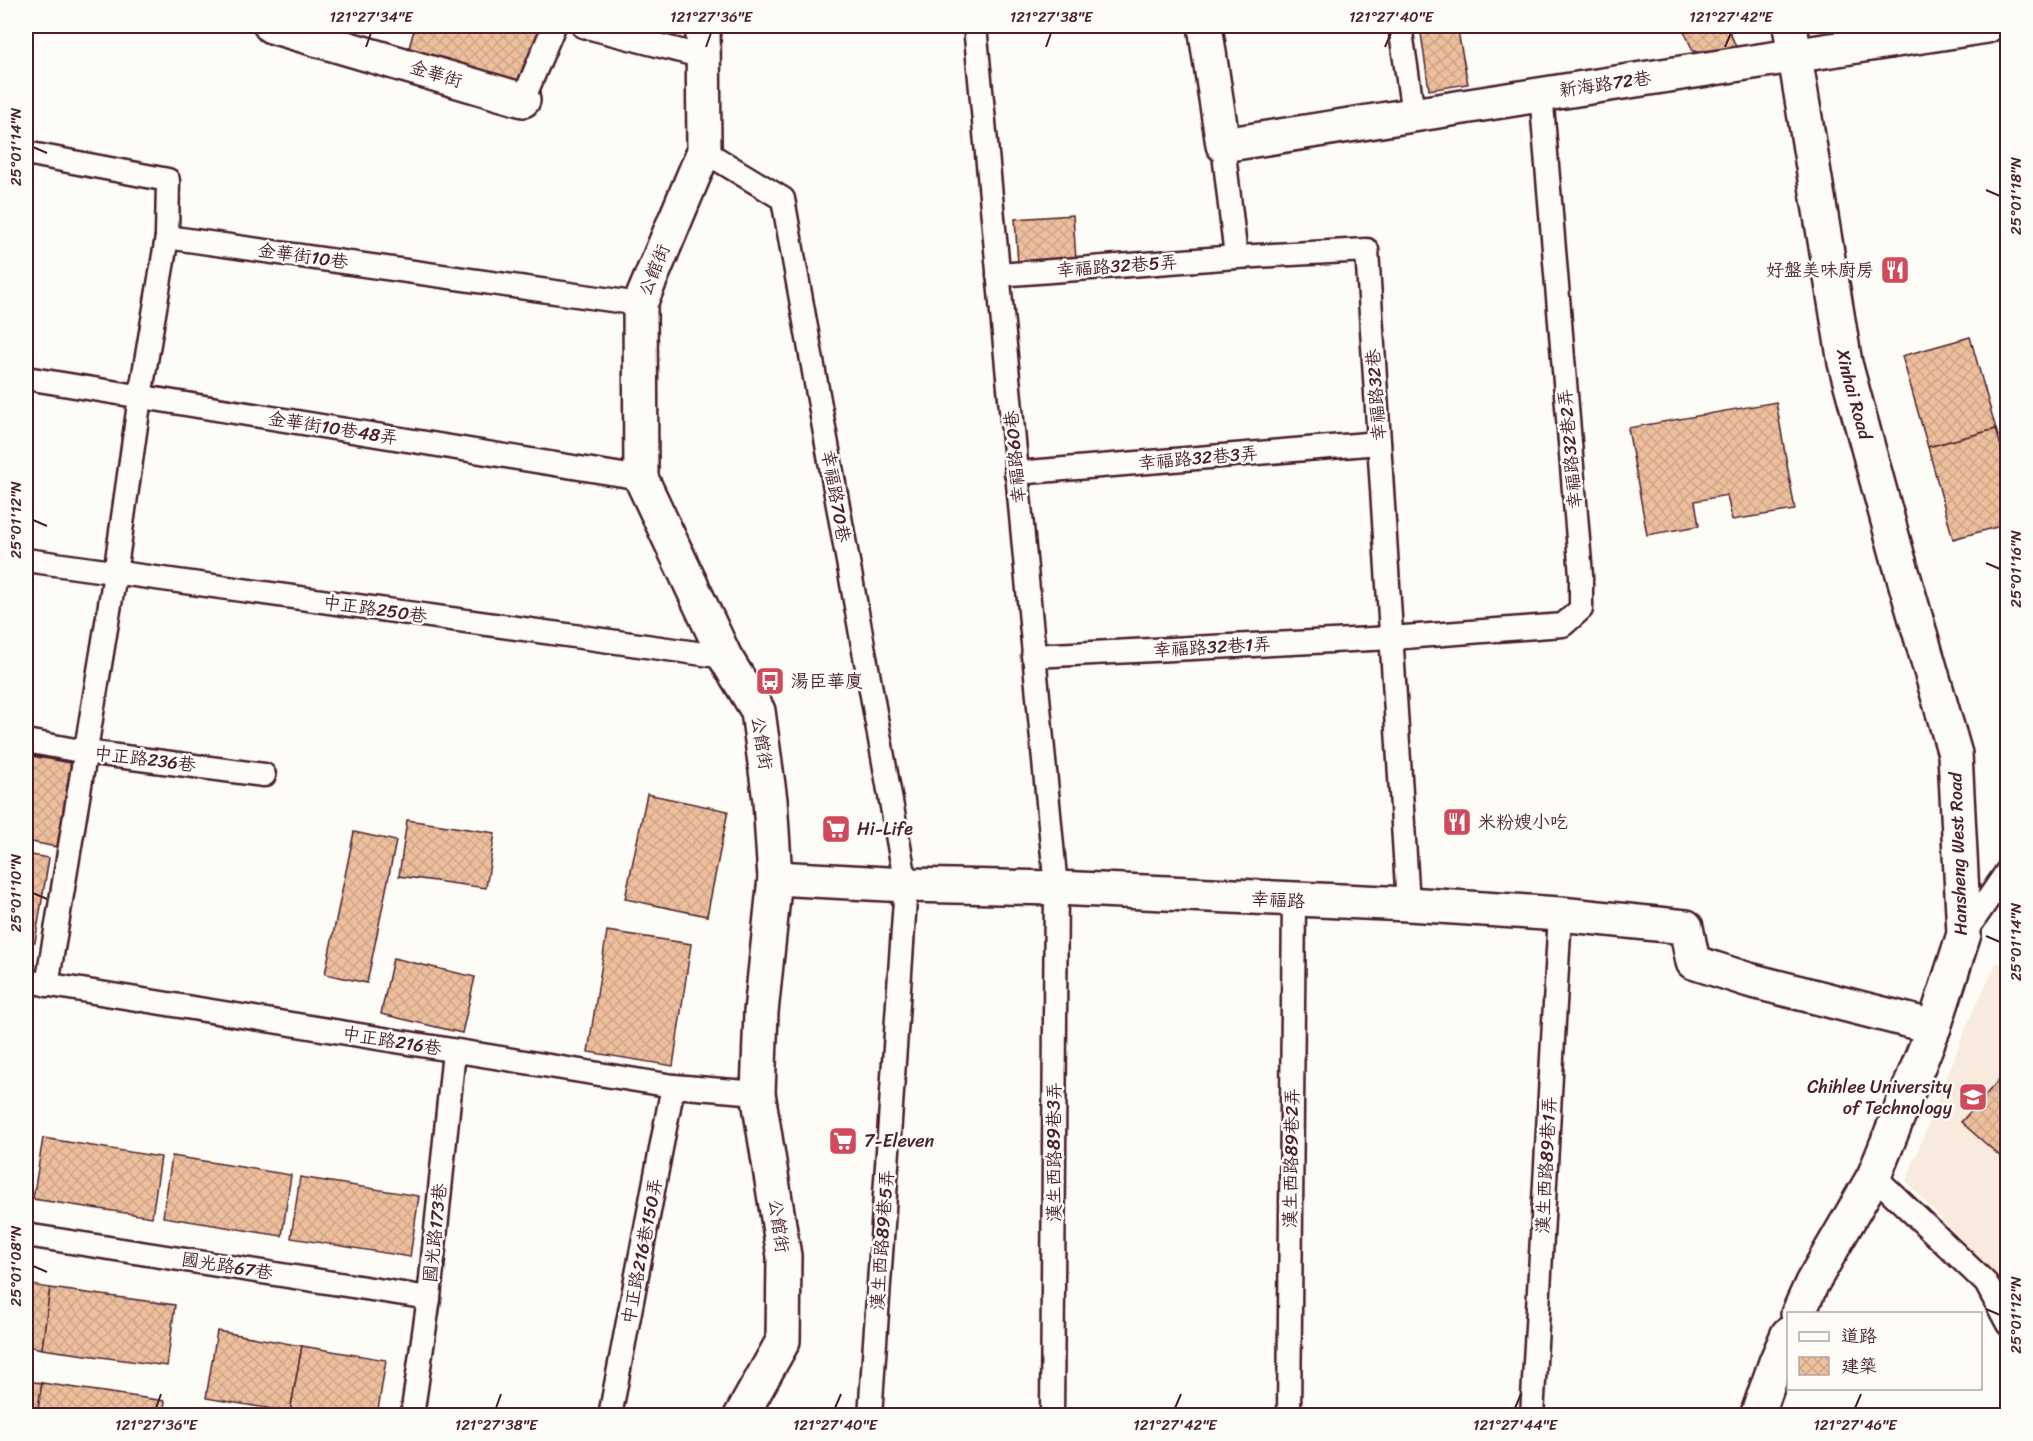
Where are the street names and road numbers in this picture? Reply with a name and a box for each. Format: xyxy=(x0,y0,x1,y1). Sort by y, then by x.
street label: 金華街 xyxy=(406,51,466,97)
street label: 新海路72巷 xyxy=(1557,62,1653,106)
street label: 金華街10巷 xyxy=(256,234,350,278)
street label: 公館街 xyxy=(629,239,679,301)
street label: 幸福路32巷5弄 xyxy=(1055,246,1179,286)
street label: Xinhai Road xyxy=(1827,346,1881,445)
street label: 幸福路32巷 xyxy=(1357,348,1395,442)
street label: 幸福路32巷2弄 xyxy=(1549,388,1591,510)
street label: 金華街10巷48弄 xyxy=(266,402,400,454)
street label: 幸福路60巷 xyxy=(995,409,1035,505)
street label: 幸福路32巷3弄 xyxy=(1137,437,1259,479)
street label: 幸福路70巷 xyxy=(812,447,860,545)
street label: 中正路250巷 xyxy=(321,586,429,632)
street label: 幸福路32巷1弄 xyxy=(1152,628,1272,666)
street label: 公館街 xyxy=(742,714,782,772)
street label: 中正路236巷 xyxy=(92,737,198,781)
street label: Hansheng West Road xyxy=(1939,770,1977,936)
street label: 幸福路 xyxy=(1250,883,1306,917)
street label: 中正路216巷 xyxy=(340,1017,444,1065)
street label: 漢生西路89巷3弄 xyxy=(1038,1082,1070,1222)
street label: 漢生西路89巷2弄 xyxy=(1274,1088,1308,1228)
street label: 漢生西路89巷1弄 xyxy=(1526,1095,1566,1235)
street label: 漢生西路89巷5弄 xyxy=(861,1169,903,1311)
street label: 中正路216巷150弄 xyxy=(612,1175,672,1327)
street label: 國光路173巷 xyxy=(414,1182,456,1284)
street label: 公館街 xyxy=(759,1197,799,1255)
street label: 國光路67巷 xyxy=(179,1243,275,1289)

